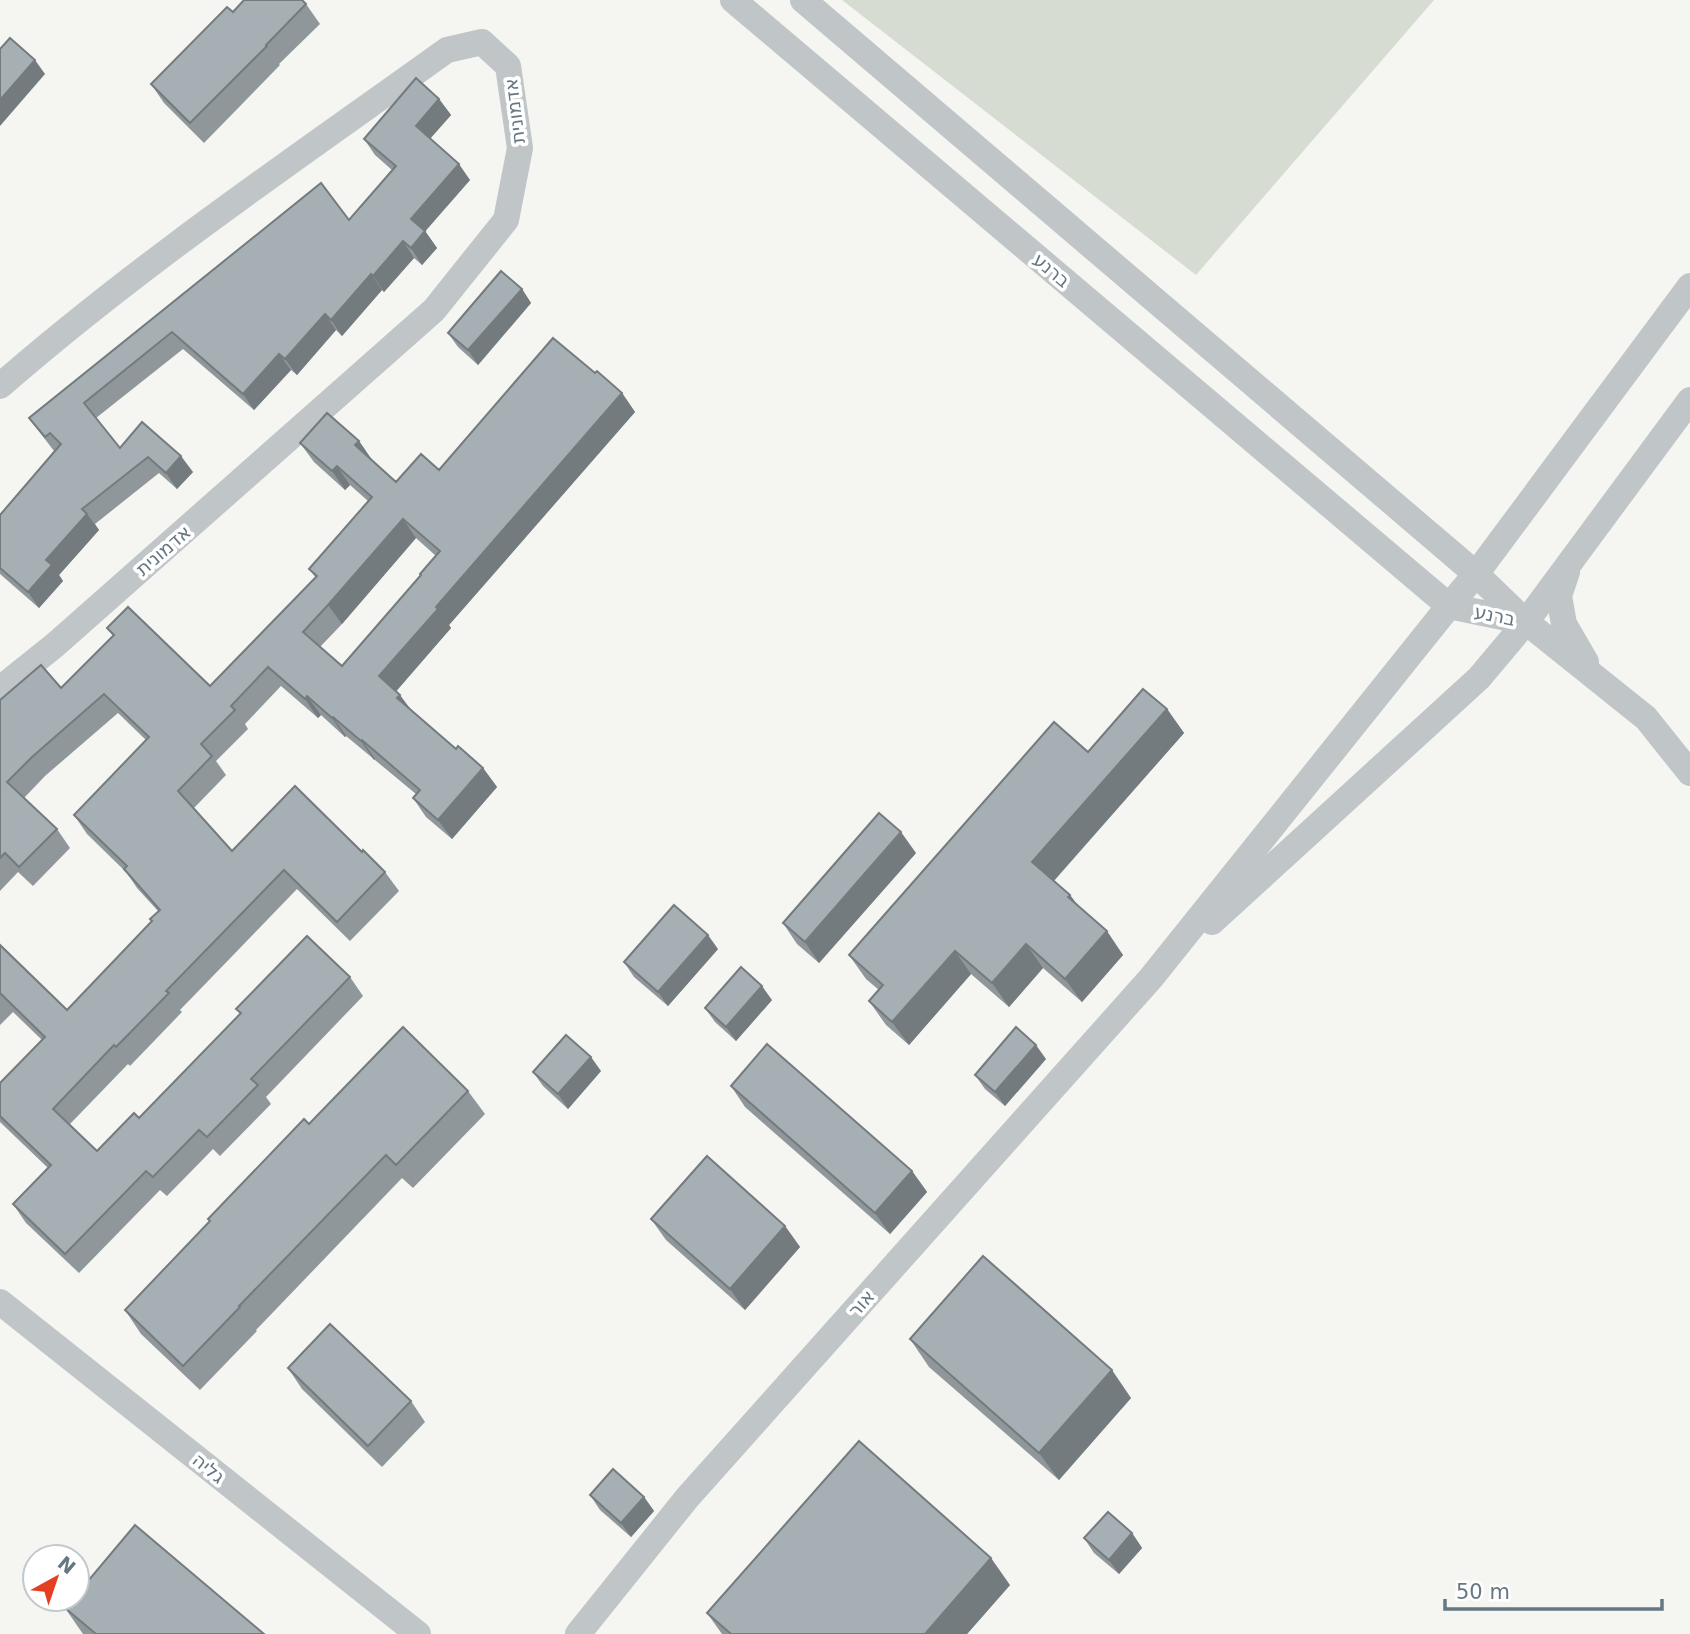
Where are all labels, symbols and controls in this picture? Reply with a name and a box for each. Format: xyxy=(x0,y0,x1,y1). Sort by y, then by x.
street label: אדמונית xyxy=(499,77,529,145)
street label: ברנע xyxy=(1029,248,1075,292)
street label: אדמונית xyxy=(131,520,195,580)
street label: ברנע xyxy=(1473,600,1517,630)
street label: אור xyxy=(843,1285,879,1321)
street label: גליה xyxy=(188,1448,230,1488)
north arrow xyxy=(21,1543,91,1613)
text: N xyxy=(54,1551,80,1579)
scale bar xyxy=(1445,1568,1662,1612)
text: 50 m xyxy=(1456,1580,1510,1604)

